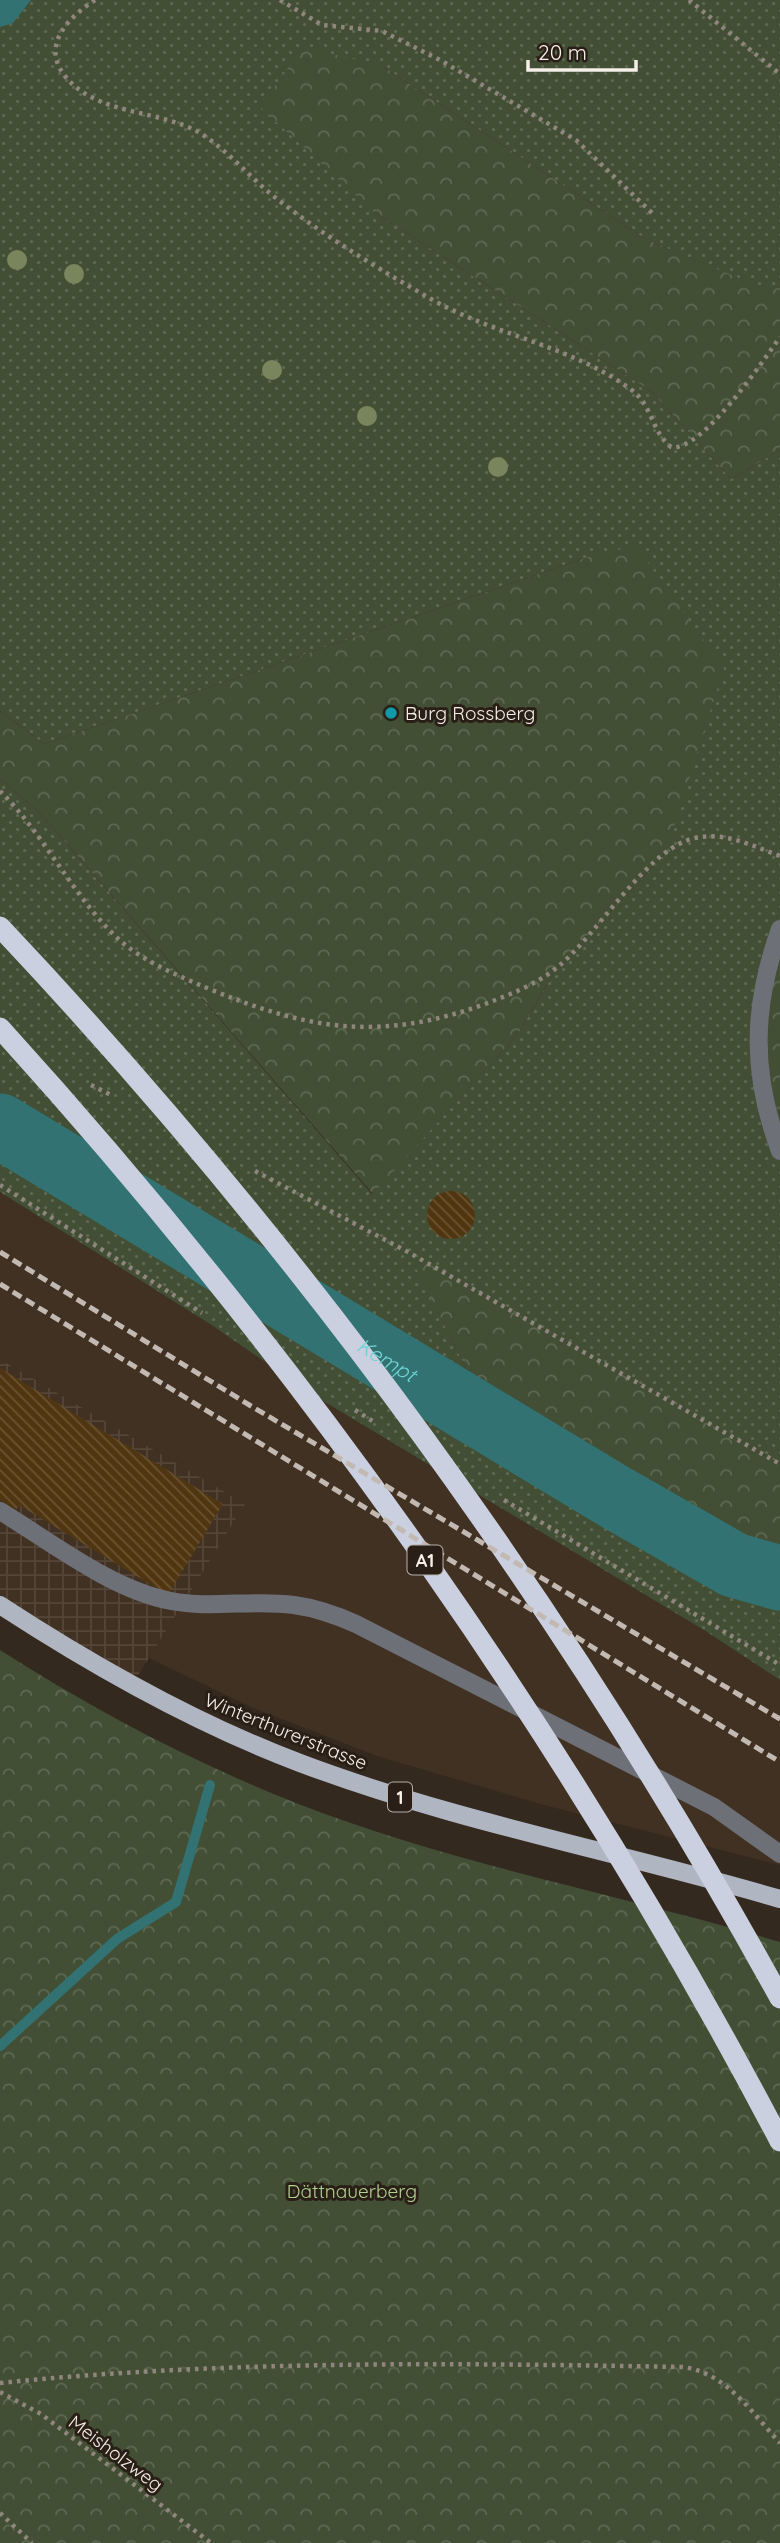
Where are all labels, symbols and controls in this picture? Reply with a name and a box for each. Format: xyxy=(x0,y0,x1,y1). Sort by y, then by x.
scale bar xyxy=(528,28,636,72)
text: 20 m xyxy=(538,39,587,65)
place label: Burg Rossberg xyxy=(405,701,535,725)
marker: Burg Rossberg xyxy=(383,705,399,721)
water label: Kempt xyxy=(353,1332,424,1389)
road number: A1 xyxy=(408,1546,442,1574)
street label: Winterthurerstrasse xyxy=(201,1687,371,1775)
road number: 1 xyxy=(388,1782,412,1812)
park label: Dättnauerberg xyxy=(287,2179,417,2203)
street label: Meisholzweg xyxy=(64,2410,168,2496)

